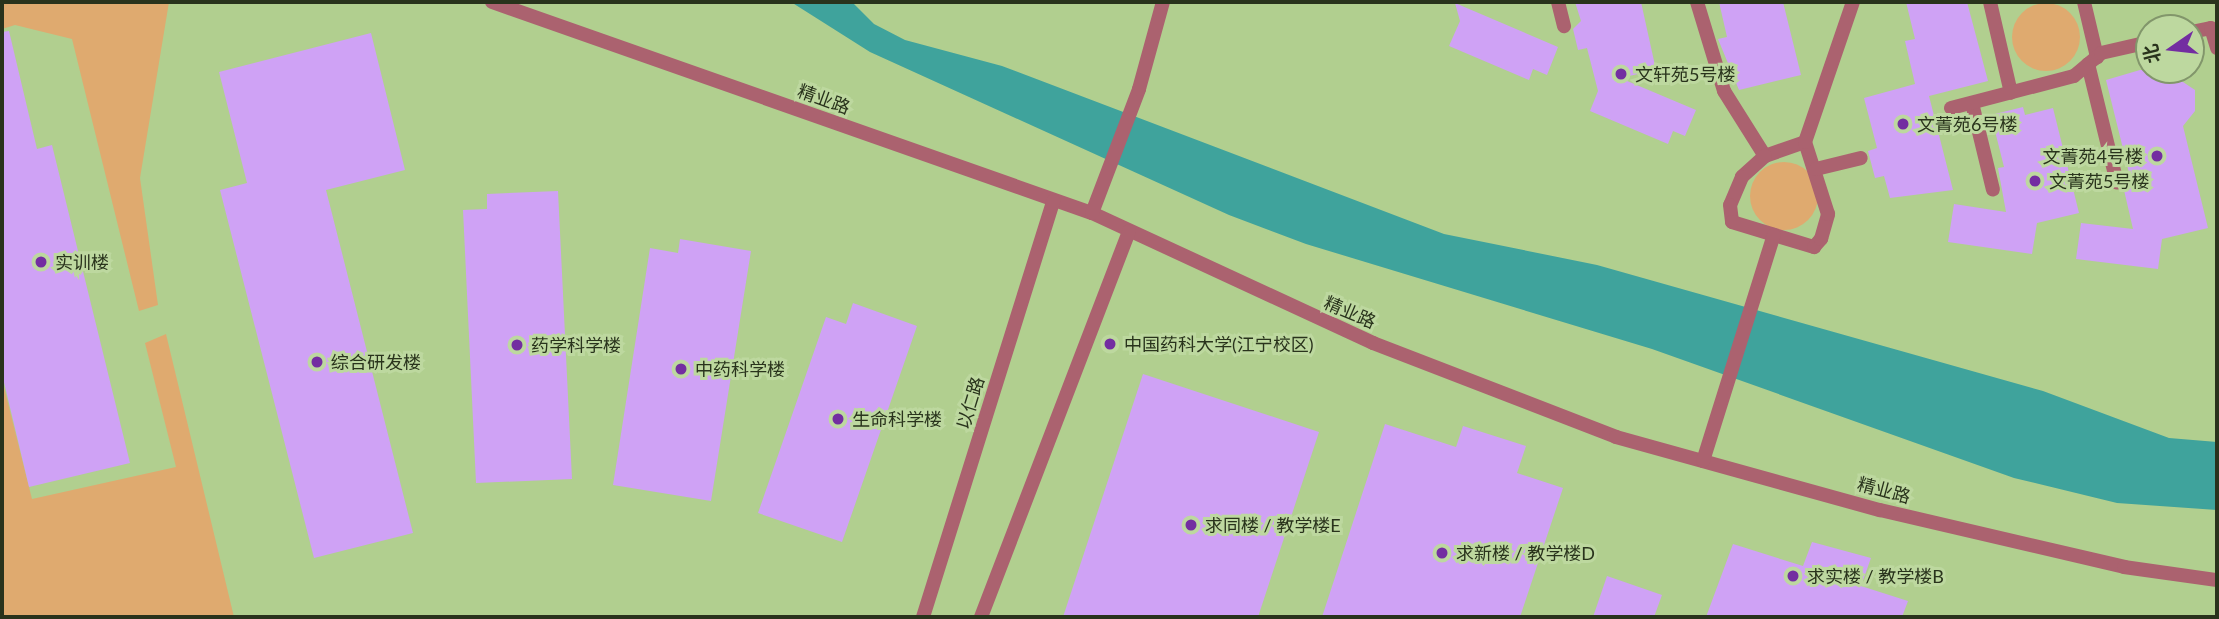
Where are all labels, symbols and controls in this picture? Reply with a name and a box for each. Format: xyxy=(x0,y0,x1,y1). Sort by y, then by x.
north arrow xyxy=(2135,14,2205,84)
text: 北 xyxy=(2138,42,2165,66)
place label: 文轩苑5号楼 xyxy=(1635,63,1735,85)
marker: 文轩苑5号楼 xyxy=(1613,66,1629,82)
street label: 精业路 xyxy=(795,80,853,118)
place label: 文菁苑6号楼 xyxy=(1917,113,2017,135)
marker: 文菁苑6号楼 xyxy=(1895,116,1911,132)
place label: 文菁苑4号楼 xyxy=(2043,145,2143,167)
marker: 文菁苑4号楼 xyxy=(2149,148,2165,164)
place label: 文菁苑5号楼 xyxy=(2049,170,2149,192)
marker: 文菁苑5号楼 xyxy=(2027,173,2043,189)
place label: 实训楼 xyxy=(55,251,109,273)
marker: 实训楼 xyxy=(33,254,49,270)
street label: 精业路 xyxy=(1321,292,1379,332)
place label: 中国药科大学(江宁校区) xyxy=(1124,333,1314,355)
place label: 药学科学楼 xyxy=(531,334,621,356)
marker: 中国药科大学(江宁校区) xyxy=(1102,336,1118,352)
marker: 药学科学楼 xyxy=(509,337,525,353)
place label: 综合研发楼 xyxy=(331,351,421,373)
marker: 综合研发楼 xyxy=(309,354,325,370)
place label: 中药科学楼 xyxy=(695,358,785,380)
marker: 中药科学楼 xyxy=(673,361,689,377)
street label: 以仁路 xyxy=(952,374,988,432)
place label: 生命科学楼 xyxy=(852,408,942,430)
marker: 生命科学楼 xyxy=(830,411,846,427)
street label: 精业路 xyxy=(1855,473,1913,507)
place label: 求同楼 / 教学楼E xyxy=(1205,514,1341,536)
marker: 求同楼 / 教学楼E xyxy=(1183,517,1199,533)
place label: 求新楼 / 教学楼D xyxy=(1456,542,1595,564)
marker: 求新楼 / 教学楼D xyxy=(1434,545,1450,561)
place label: 求实楼 / 教学楼B xyxy=(1807,565,1944,587)
marker: 求实楼 / 教学楼B xyxy=(1785,568,1801,584)

